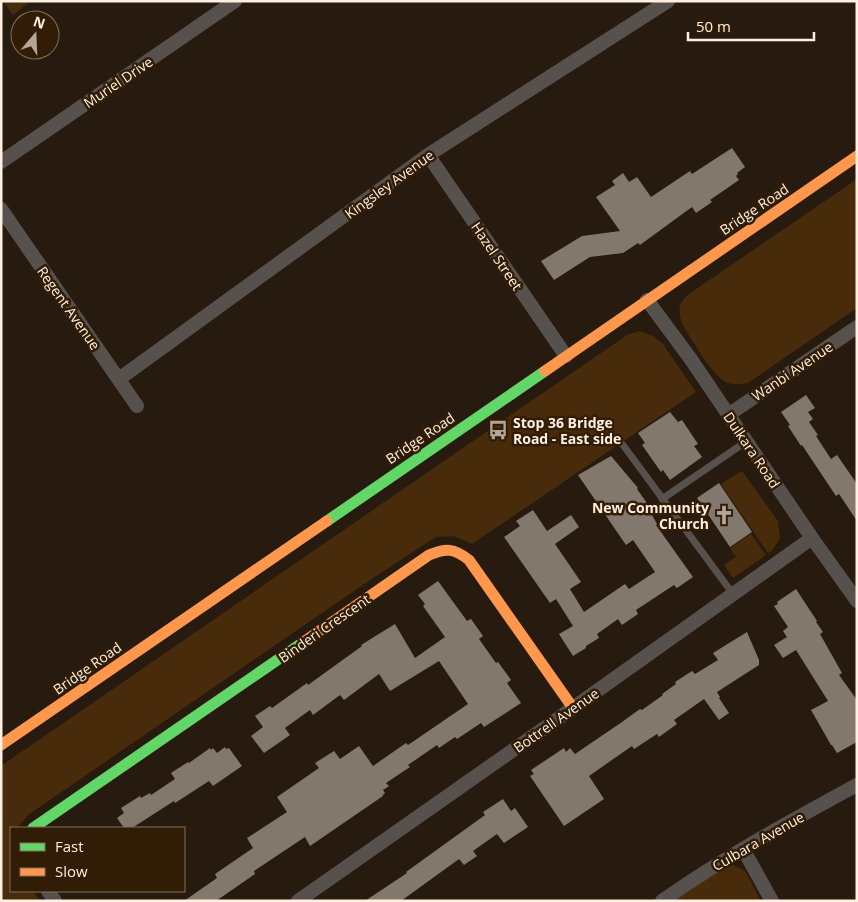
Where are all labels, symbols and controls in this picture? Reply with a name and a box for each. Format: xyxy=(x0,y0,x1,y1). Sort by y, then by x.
north arrow xyxy=(10,10,60,60)
scale bar xyxy=(688,10,814,42)
text: N xyxy=(31,11,48,33)
text: 50 m xyxy=(696,16,731,36)
street label: Muriel Drive xyxy=(80,52,156,112)
street label: Kingsley Avenue xyxy=(341,145,437,223)
street label: Bridge Road xyxy=(716,179,792,239)
street label: Hazel Street xyxy=(467,218,527,294)
street label: Regent Avenue xyxy=(33,262,105,354)
street label: Wanbi Avenue xyxy=(748,337,836,405)
street label: Bridge Road xyxy=(382,408,458,468)
street label: Dulkara Road xyxy=(720,408,784,492)
place label: Stop 36 Bridge Road - East side xyxy=(513,413,621,448)
bus stop icon: Stop 36 Bridge Road - East side xyxy=(487,419,509,441)
place label: New Community Church xyxy=(592,498,709,533)
church icon: New Community Church xyxy=(713,504,735,526)
street label: Binderi Crescent xyxy=(274,589,374,667)
street label: Bridge Road xyxy=(49,637,125,699)
street label: Bottrell Avenue xyxy=(509,683,603,757)
street label: Culbara Avenue xyxy=(709,807,808,875)
legend xyxy=(10,827,185,892)
text: Fast xyxy=(55,836,84,856)
text: Slow xyxy=(55,861,88,881)

